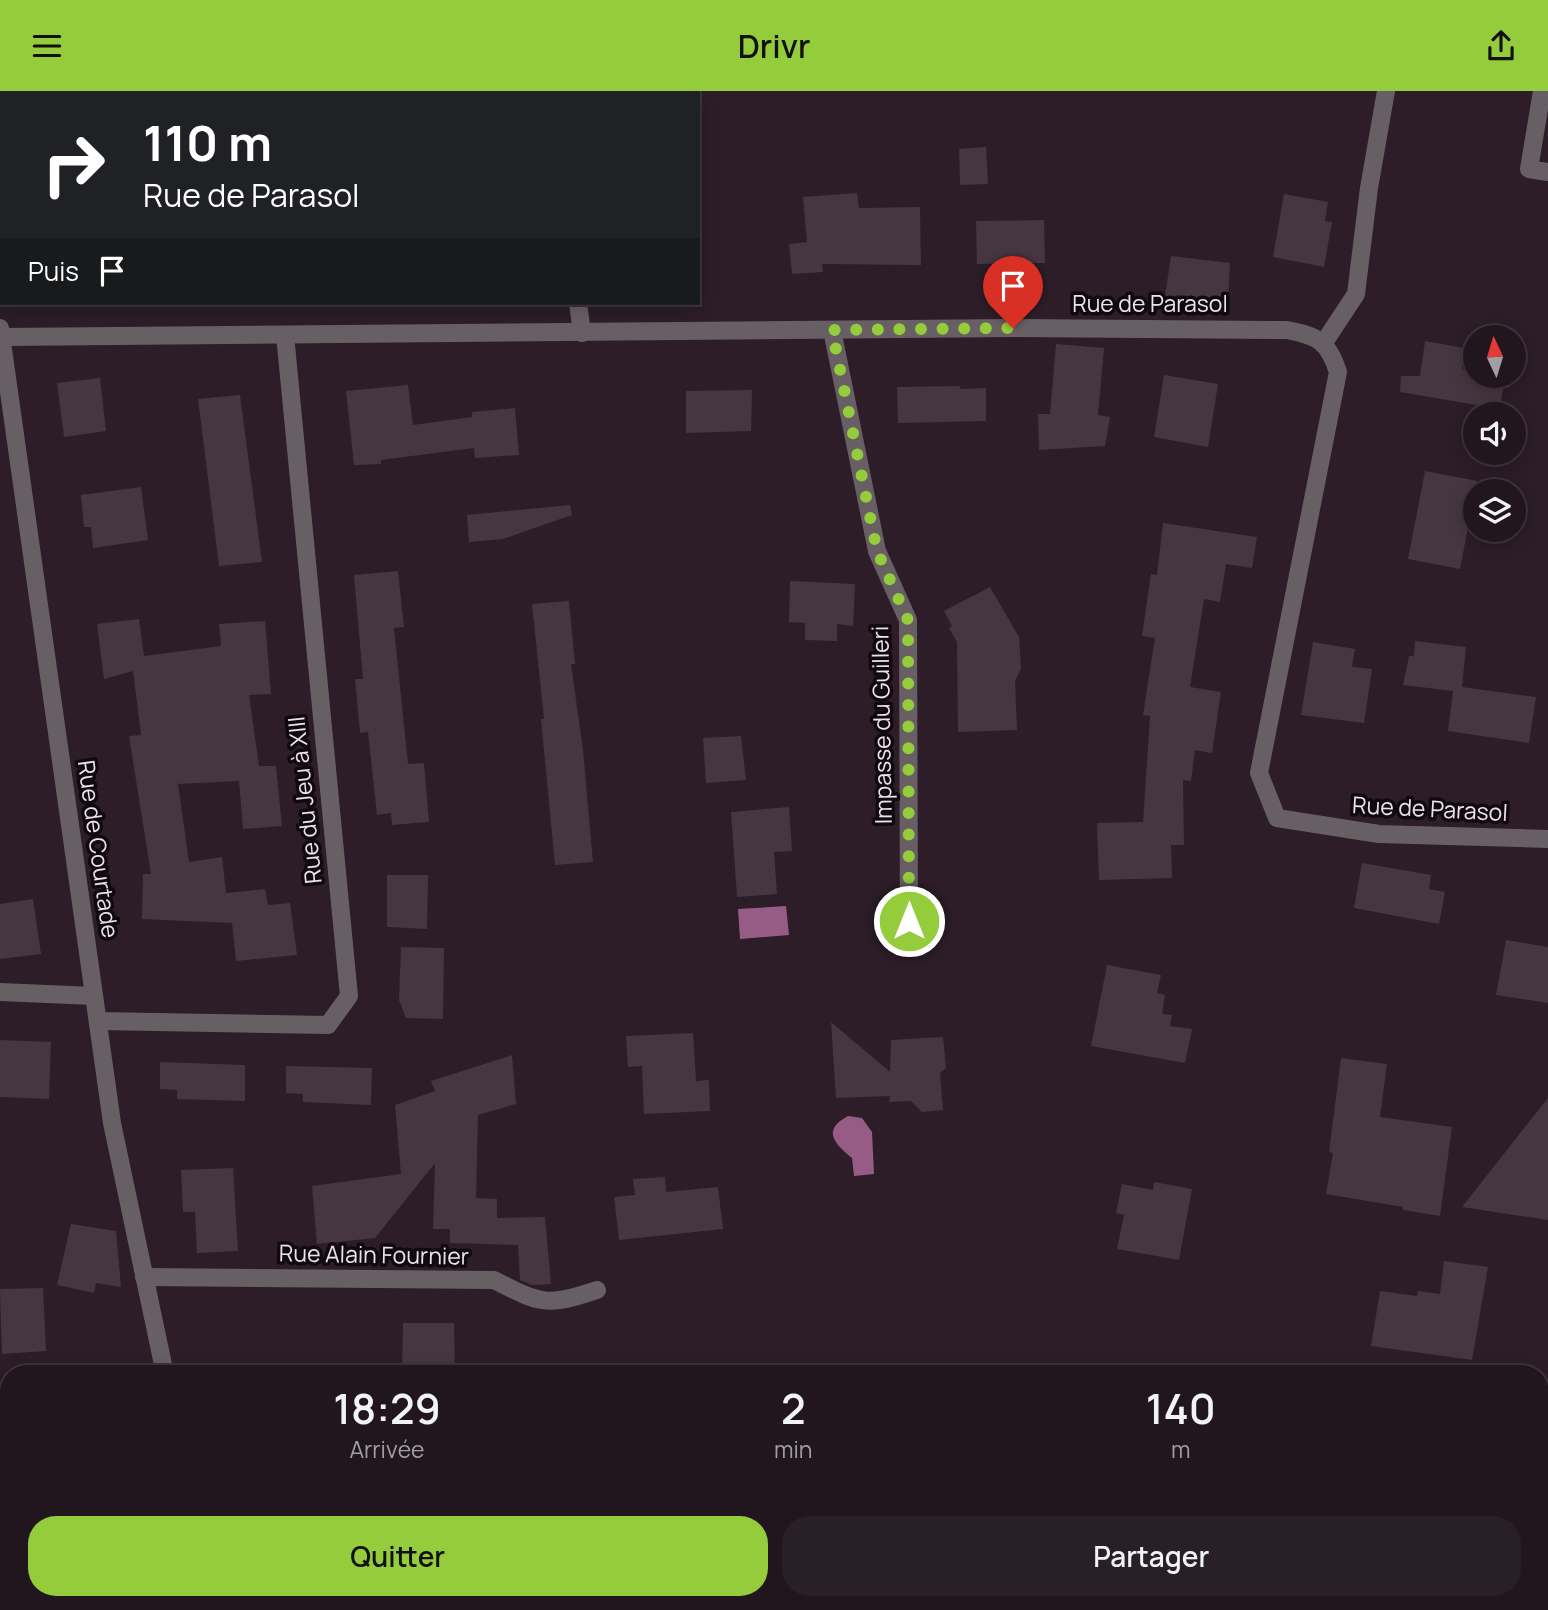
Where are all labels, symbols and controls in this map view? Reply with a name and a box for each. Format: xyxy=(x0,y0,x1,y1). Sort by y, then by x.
text: Drivr xyxy=(738,24,810,68)
icon: menu xyxy=(28,27,66,65)
icon: share xyxy=(1482,27,1520,65)
text: 110 m xyxy=(143,109,272,176)
icon: right xyxy=(28,119,119,210)
text: Rue de Parasol xyxy=(143,173,360,217)
icon: arrive xyxy=(93,252,131,290)
text: Puis xyxy=(28,253,79,289)
pin xyxy=(983,256,1043,328)
icon: arrive xyxy=(994,267,1032,305)
street label: Rue de Parasol xyxy=(1072,287,1228,319)
north arrow xyxy=(1463,325,1526,389)
map controls xyxy=(1463,325,1526,542)
button: sound xyxy=(1463,402,1526,465)
button: layers xyxy=(1463,479,1526,542)
street label: Impasse du Guilleri xyxy=(863,626,899,825)
street label: Rue du Jeu à XIII xyxy=(279,715,329,885)
street label: Rue de Courtade xyxy=(71,758,127,940)
street label: Rue de Parasol xyxy=(1351,788,1509,828)
position arrow xyxy=(872,884,946,958)
street label: Rue Alain Fournier xyxy=(279,1236,469,1272)
text: 18:29 xyxy=(333,1379,441,1437)
text: 2 xyxy=(781,1379,806,1437)
text: 140 xyxy=(1146,1379,1216,1437)
text: Arrivée xyxy=(349,1433,425,1465)
text: min xyxy=(774,1433,813,1465)
text: m xyxy=(1171,1433,1190,1465)
button: Quitter xyxy=(28,1516,768,1596)
button: Partager xyxy=(782,1516,1521,1596)

